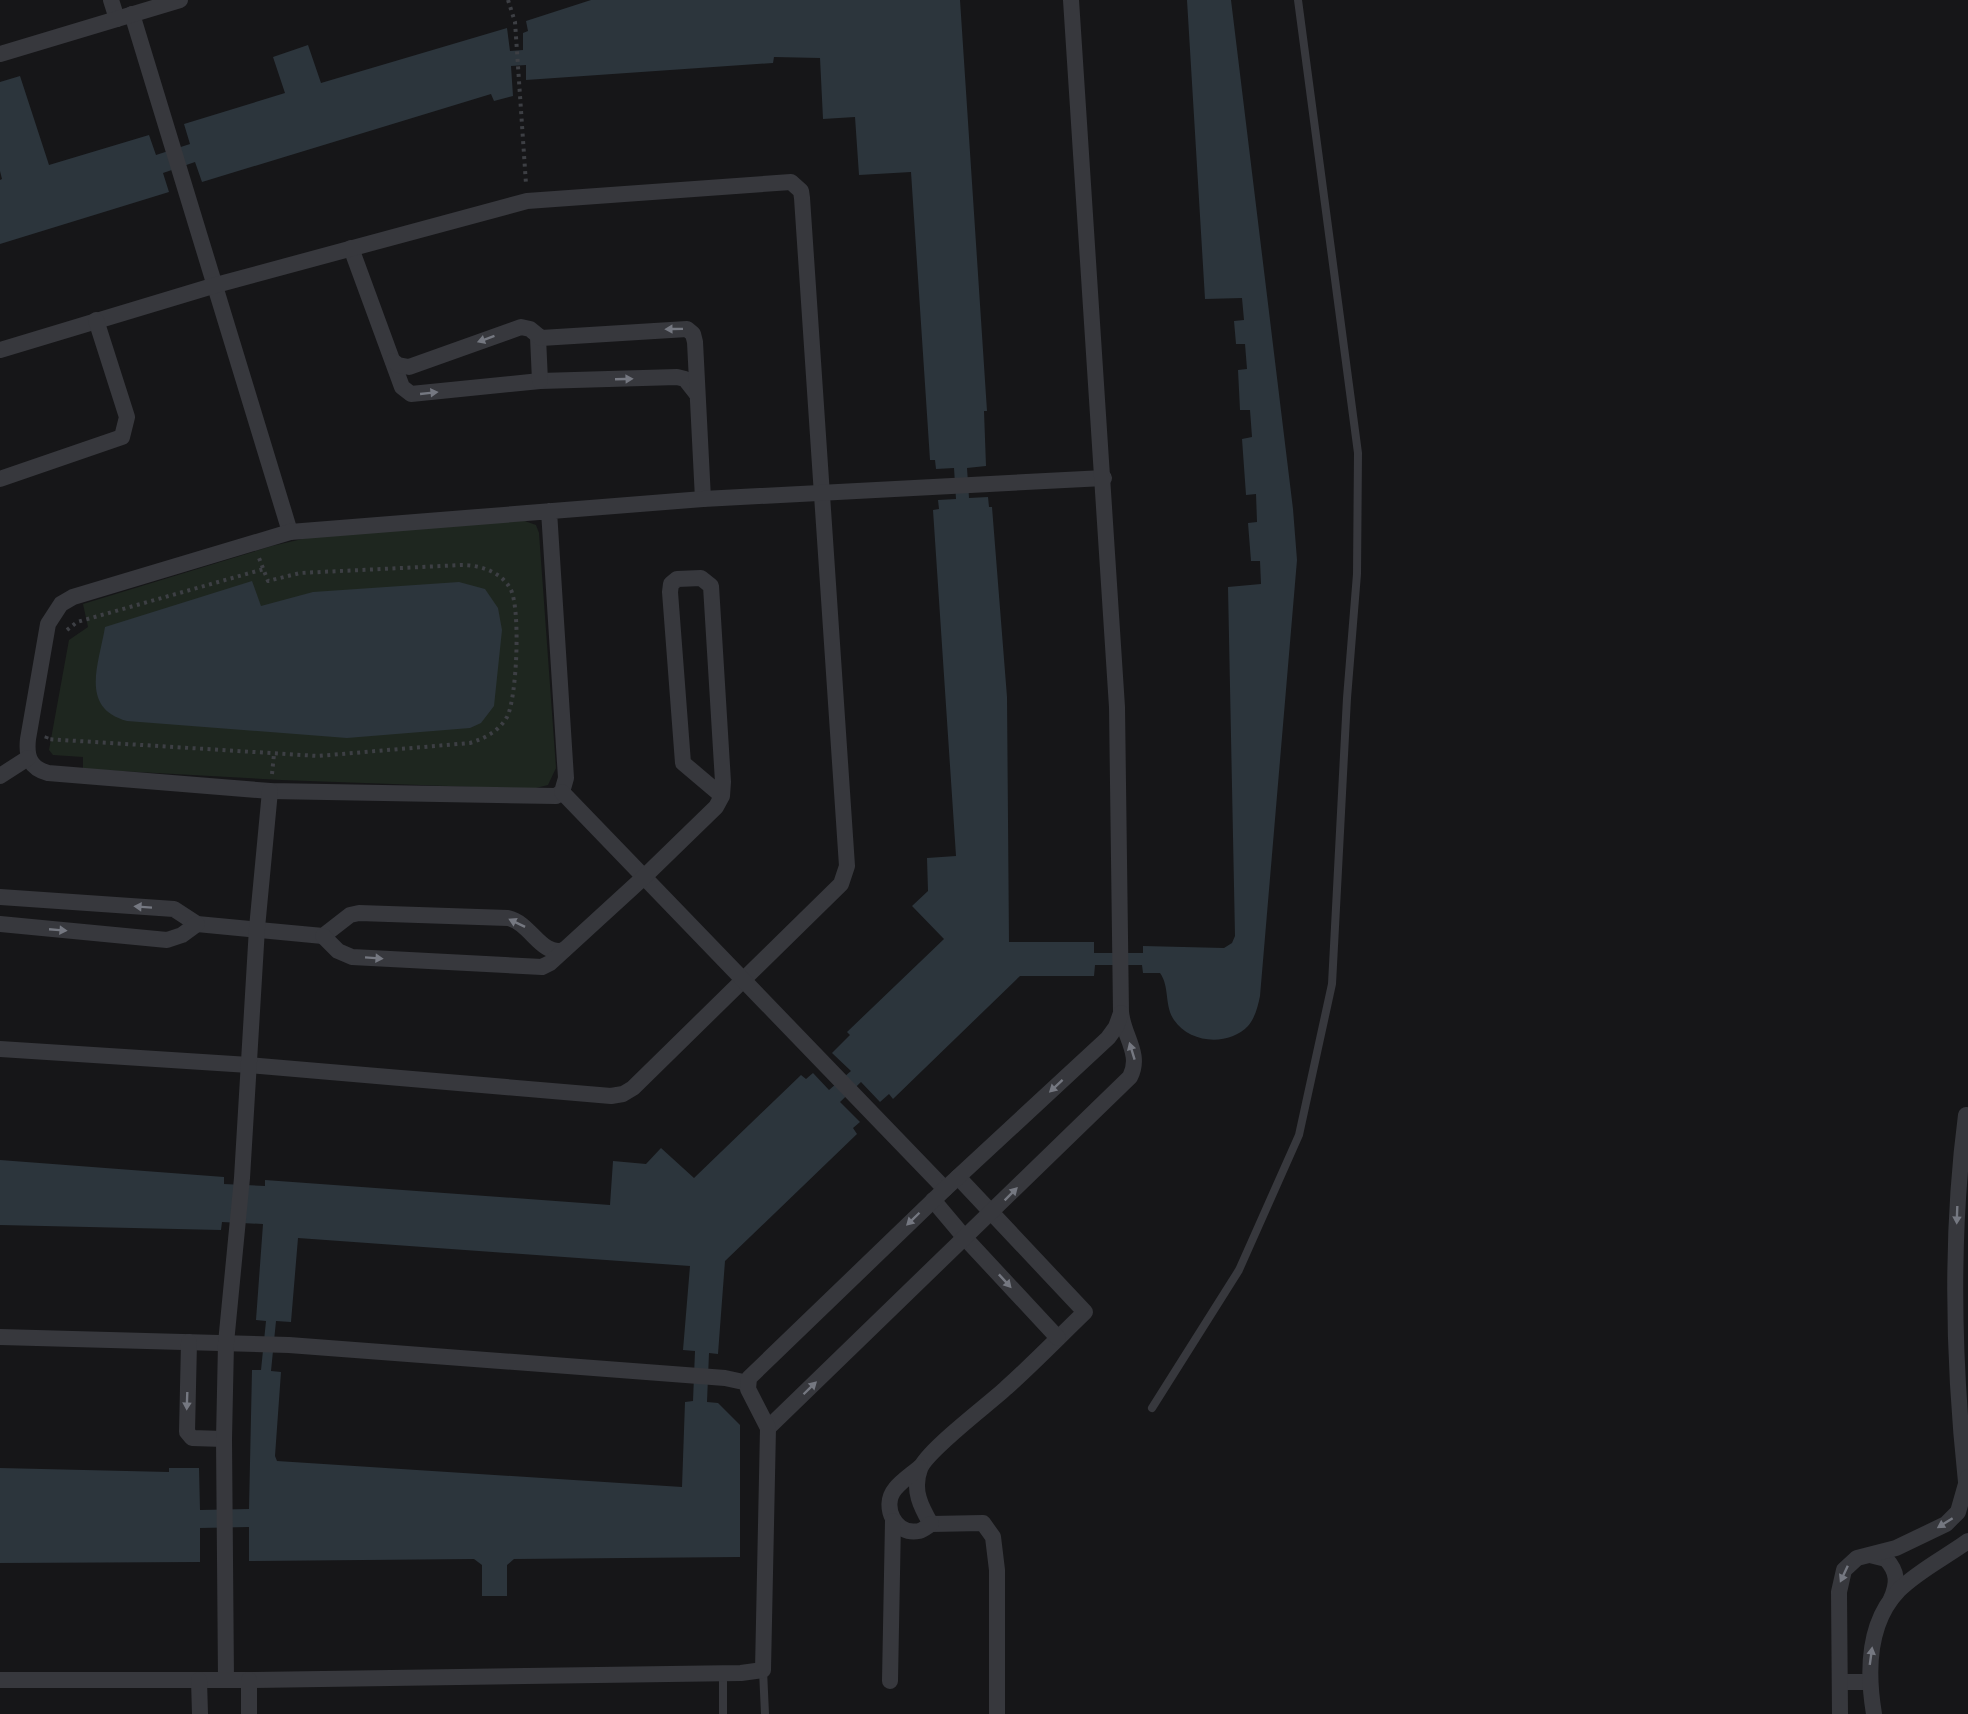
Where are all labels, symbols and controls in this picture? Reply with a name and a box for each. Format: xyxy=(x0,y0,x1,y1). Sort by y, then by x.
one-way arrow xyxy=(665,324,684,334)
one-way arrow xyxy=(477,335,495,345)
one-way arrow xyxy=(614,374,633,384)
one-way arrow xyxy=(420,388,439,398)
one-way arrow xyxy=(133,902,152,912)
one-way arrow xyxy=(509,918,526,927)
one-way arrow xyxy=(49,925,68,935)
one-way arrow xyxy=(364,954,383,963)
one-way arrow xyxy=(1127,1042,1136,1060)
one-way arrow xyxy=(1048,1079,1063,1093)
one-way arrow xyxy=(1003,1187,1018,1201)
one-way arrow xyxy=(1952,1206,1962,1225)
one-way arrow xyxy=(906,1212,921,1226)
one-way arrow xyxy=(998,1273,1011,1288)
one-way arrow xyxy=(802,1381,816,1395)
one-way arrow xyxy=(183,1391,192,1410)
one-way arrow xyxy=(1936,1518,1953,1529)
one-way arrow xyxy=(1839,1566,1848,1583)
one-way arrow xyxy=(1866,1646,1875,1665)

